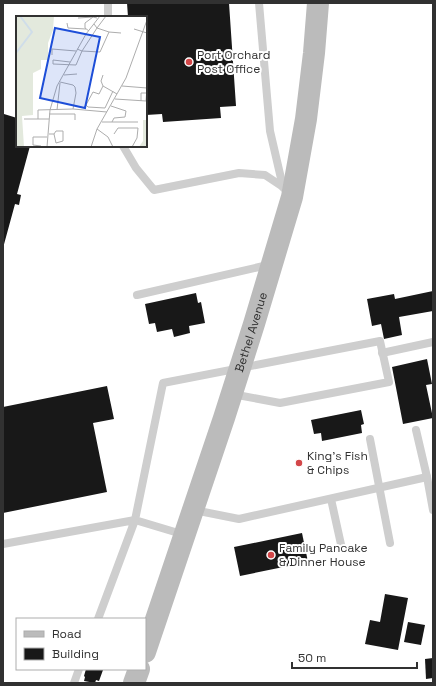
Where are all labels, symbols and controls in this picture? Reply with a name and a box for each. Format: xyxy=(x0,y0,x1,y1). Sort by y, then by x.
inset map xyxy=(16,16,147,147)
place label: Port Orchard Post Office xyxy=(197,47,270,77)
marker: Port Orchard Post Office xyxy=(184,57,194,67)
street label: Bethel Avenue xyxy=(231,290,271,374)
place label: King's Fish & Chips xyxy=(307,448,368,478)
marker: King's Fish & Chips xyxy=(294,458,304,468)
place label: Family Pancake & Dinner House xyxy=(279,540,368,570)
marker: Family Pancake & Dinner House xyxy=(266,550,276,560)
legend xyxy=(16,618,146,670)
text: Road xyxy=(52,626,81,642)
scale bar xyxy=(292,644,417,670)
text: Building xyxy=(52,646,99,662)
text: 50 m xyxy=(298,650,326,666)

